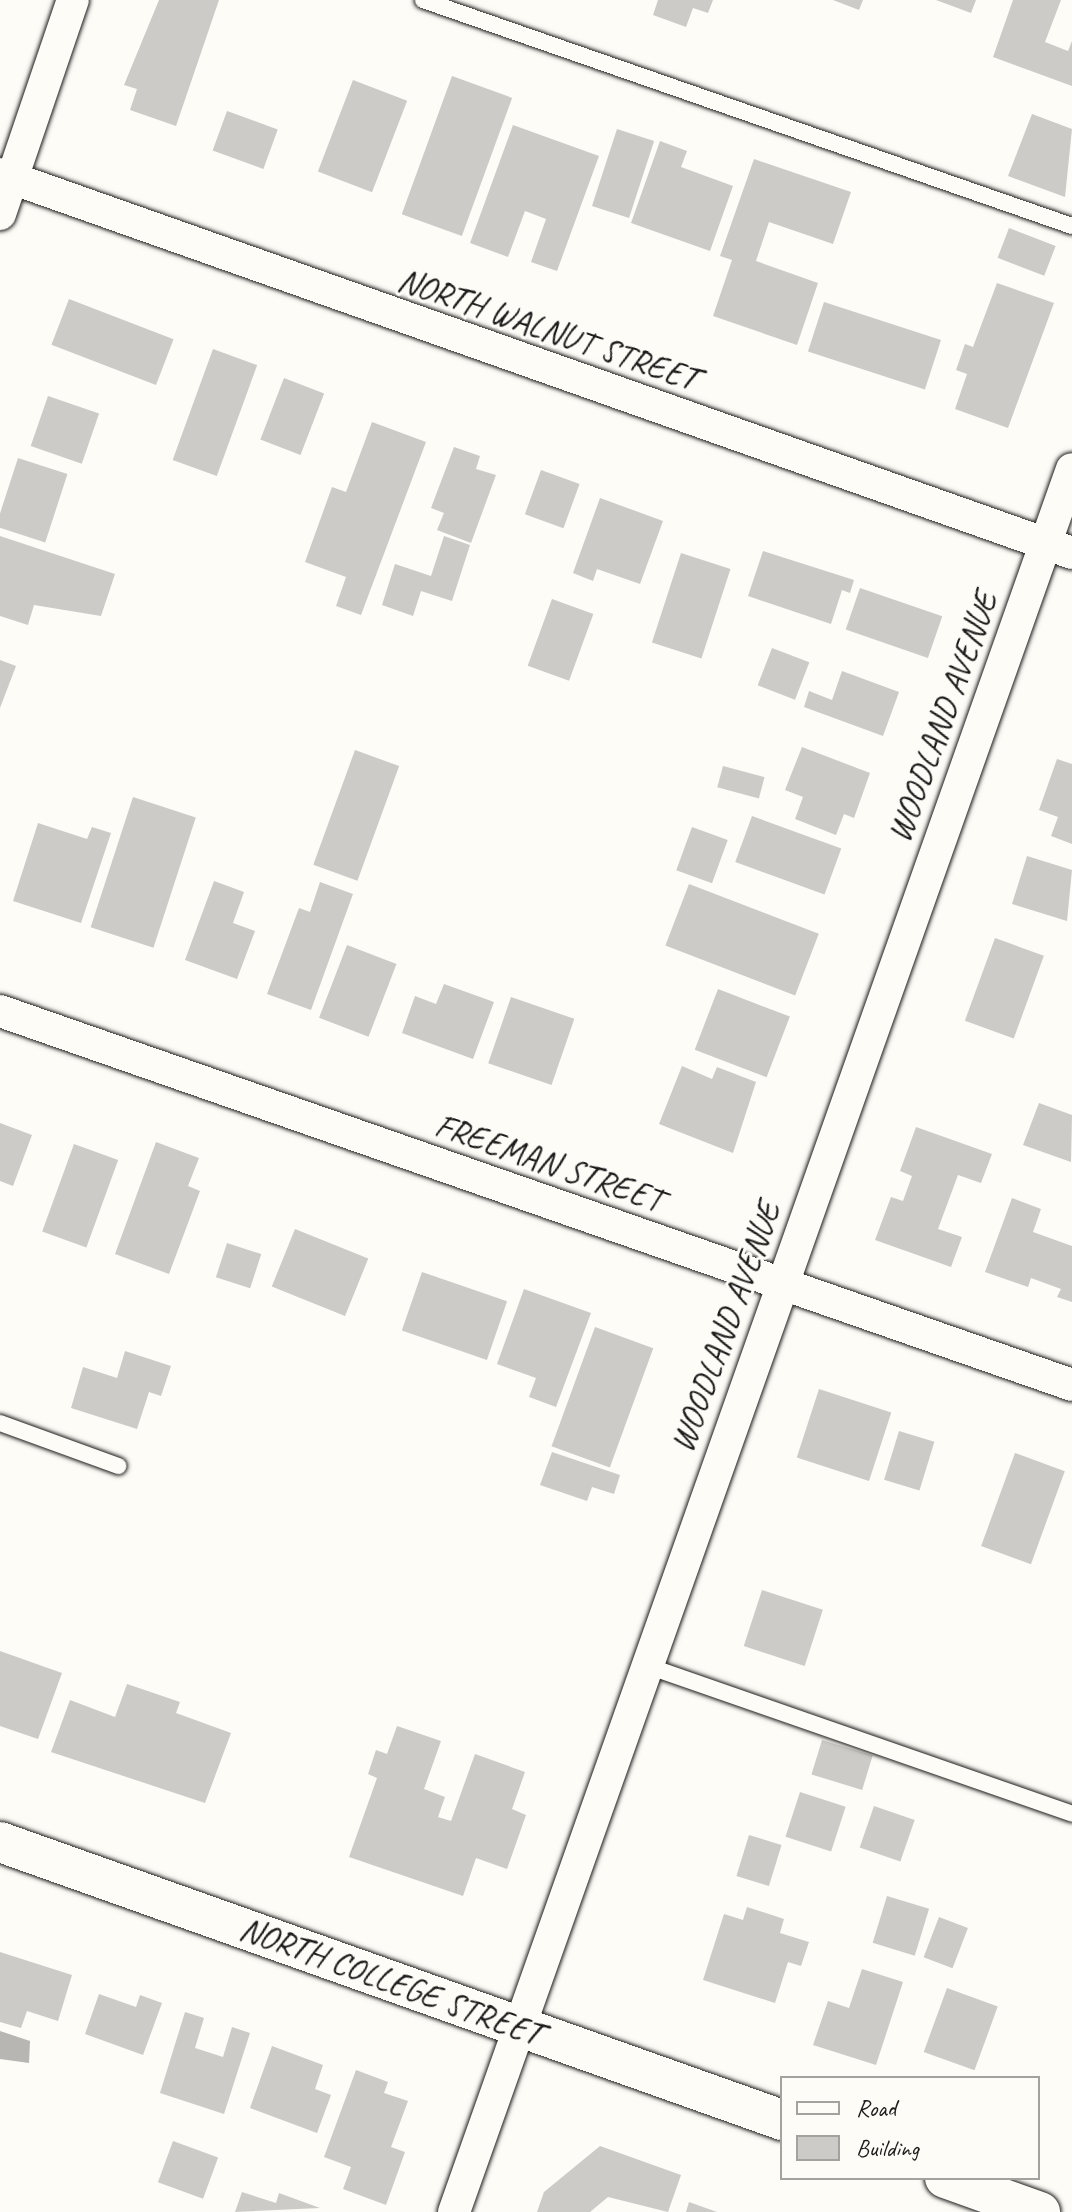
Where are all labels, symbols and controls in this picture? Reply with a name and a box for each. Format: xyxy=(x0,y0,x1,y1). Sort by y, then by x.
street label: NORTH WALNUT STREET xyxy=(394,259,702,399)
street label: WOODLAND AVENUE xyxy=(878,587,1006,847)
street label: FREEMAN STREET xyxy=(430,1104,668,1220)
street label: WOODLAND AVENUE xyxy=(661,1197,789,1457)
street label: NORTH COLLEGE STREET xyxy=(235,1908,547,2054)
legend xyxy=(780,2076,1040,2180)
text: Road xyxy=(856,2093,896,2123)
text: Building xyxy=(856,2133,919,2163)

